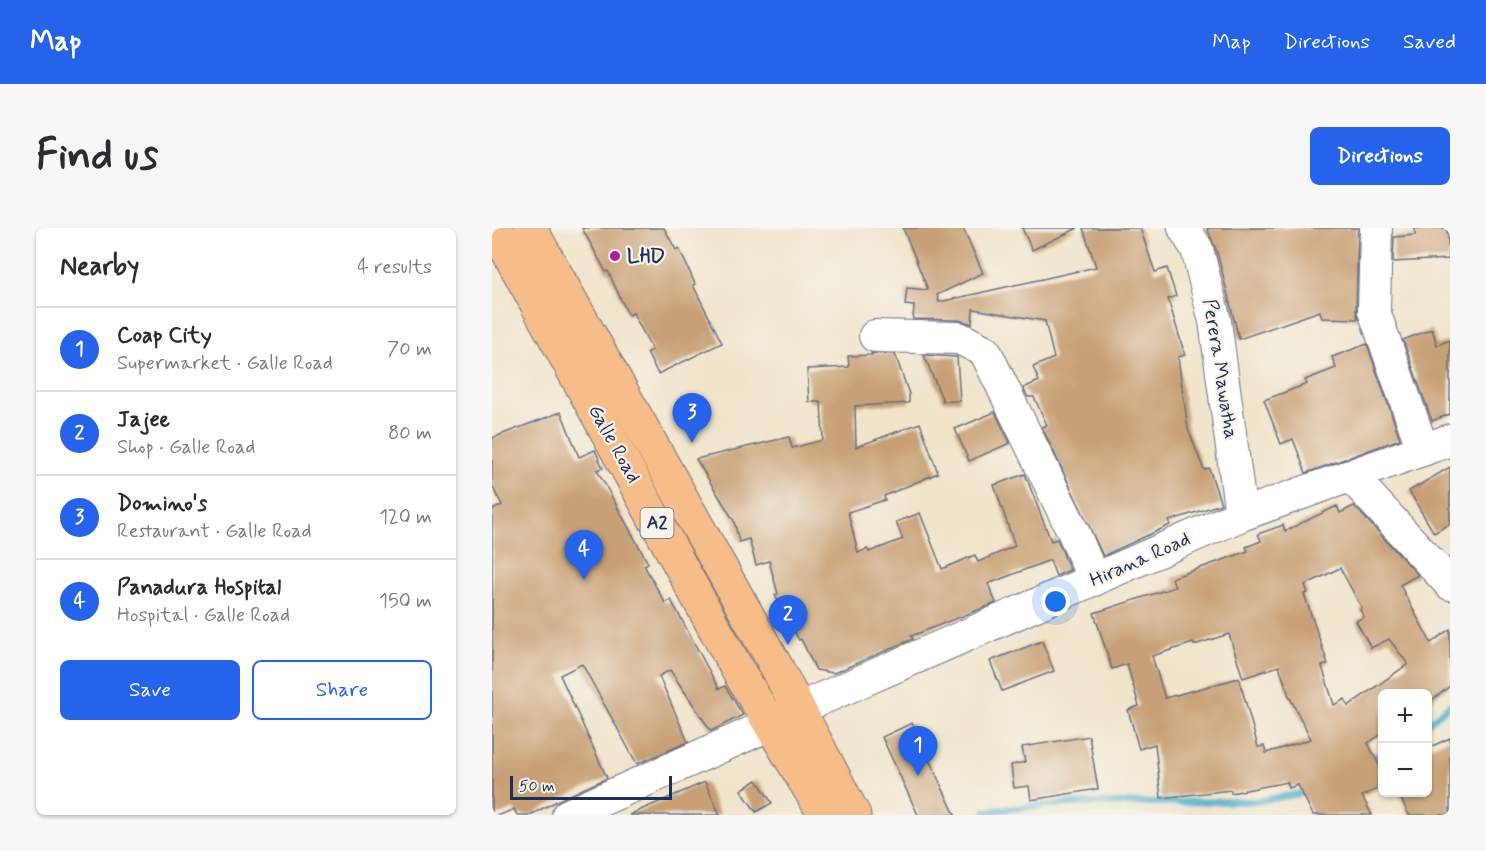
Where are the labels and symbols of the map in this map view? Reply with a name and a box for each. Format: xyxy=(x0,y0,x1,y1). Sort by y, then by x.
place label: LHD xyxy=(627,243,665,270)
marker: LHD xyxy=(608,249,622,263)
street label: Perera Mawatha xyxy=(1196,297,1244,441)
pin: 3 xyxy=(672,394,712,443)
street label: Galle Road xyxy=(581,400,647,488)
road number: A2 xyxy=(640,508,674,538)
street label: Hirana Road xyxy=(1085,526,1195,594)
pin: 4 xyxy=(564,530,604,580)
your location xyxy=(1041,587,1070,616)
pin: 2 xyxy=(768,596,808,645)
pin: 1 xyxy=(898,726,938,776)
scale bar xyxy=(510,773,672,800)

